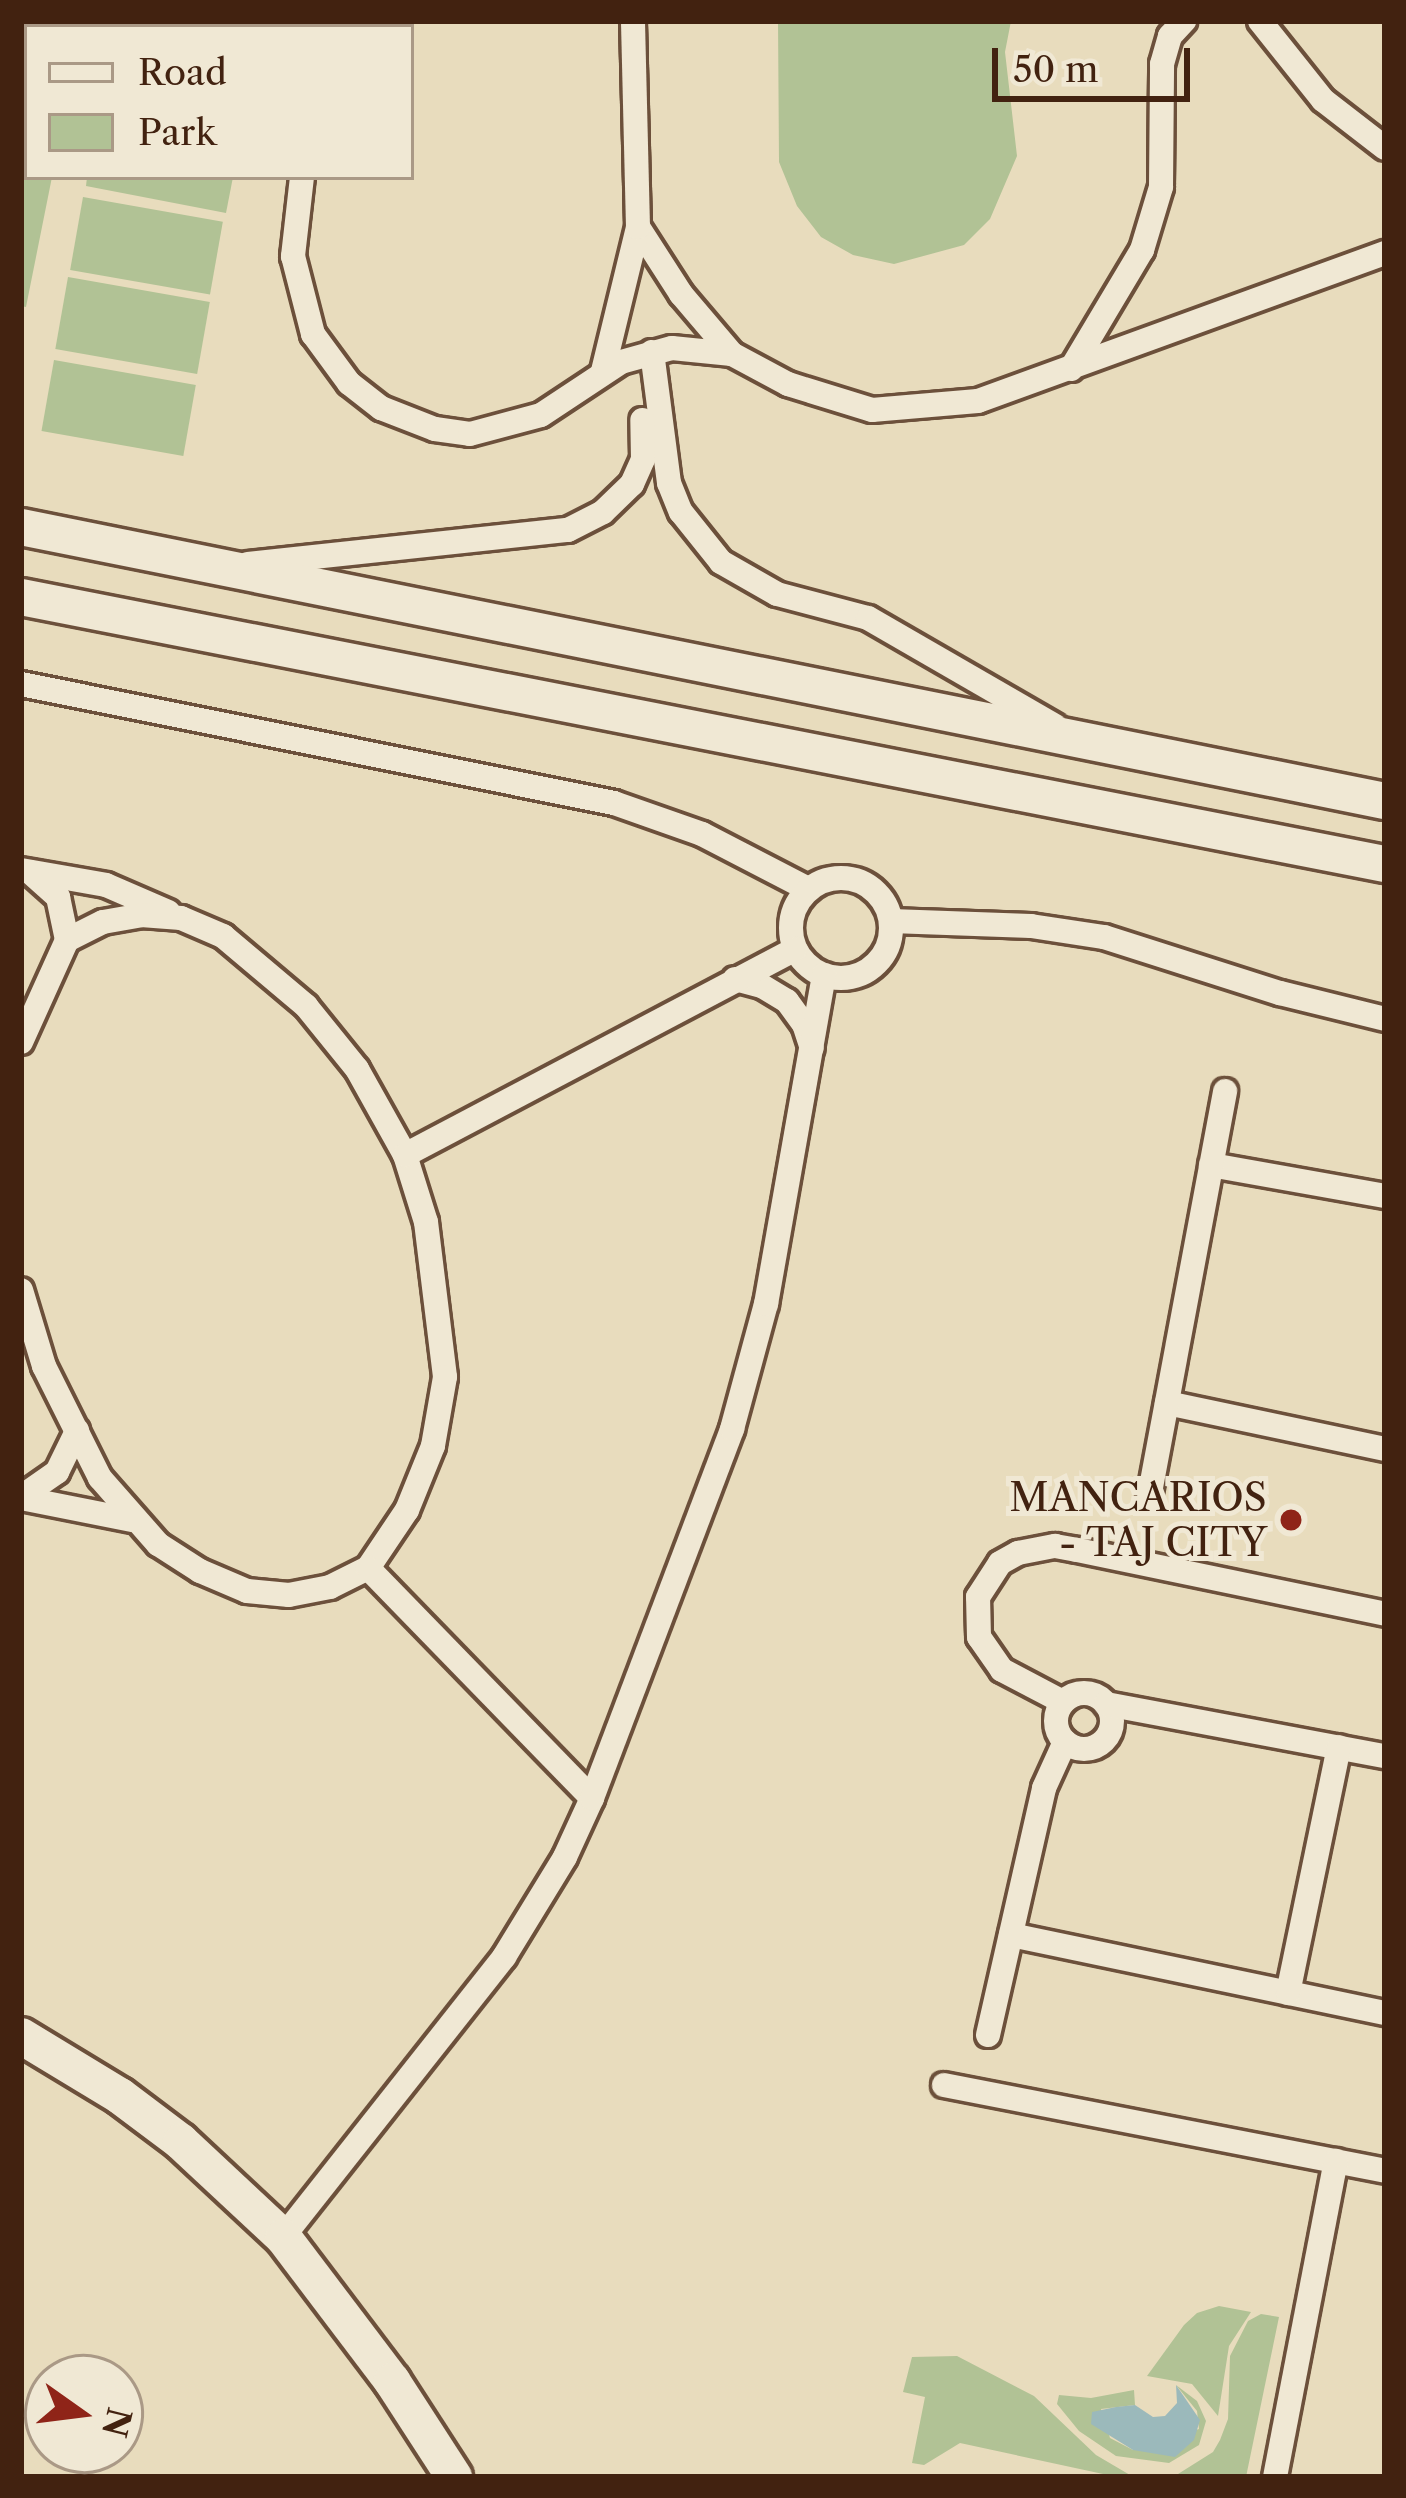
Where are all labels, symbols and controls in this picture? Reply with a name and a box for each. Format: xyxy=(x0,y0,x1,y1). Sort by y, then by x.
legend xyxy=(24,24,414,180)
scale bar xyxy=(998,24,1196,98)
text: 50 m xyxy=(1013,47,1098,91)
text: Road xyxy=(138,50,227,94)
text: Park xyxy=(138,110,216,154)
place label: MANCARIOS - TAJ CITY xyxy=(1009,1475,1267,1566)
marker: MANCARIOS - TAJ CITY xyxy=(1278,1507,1304,1533)
north arrow xyxy=(24,2354,144,2474)
text: N xyxy=(93,2403,140,2441)

